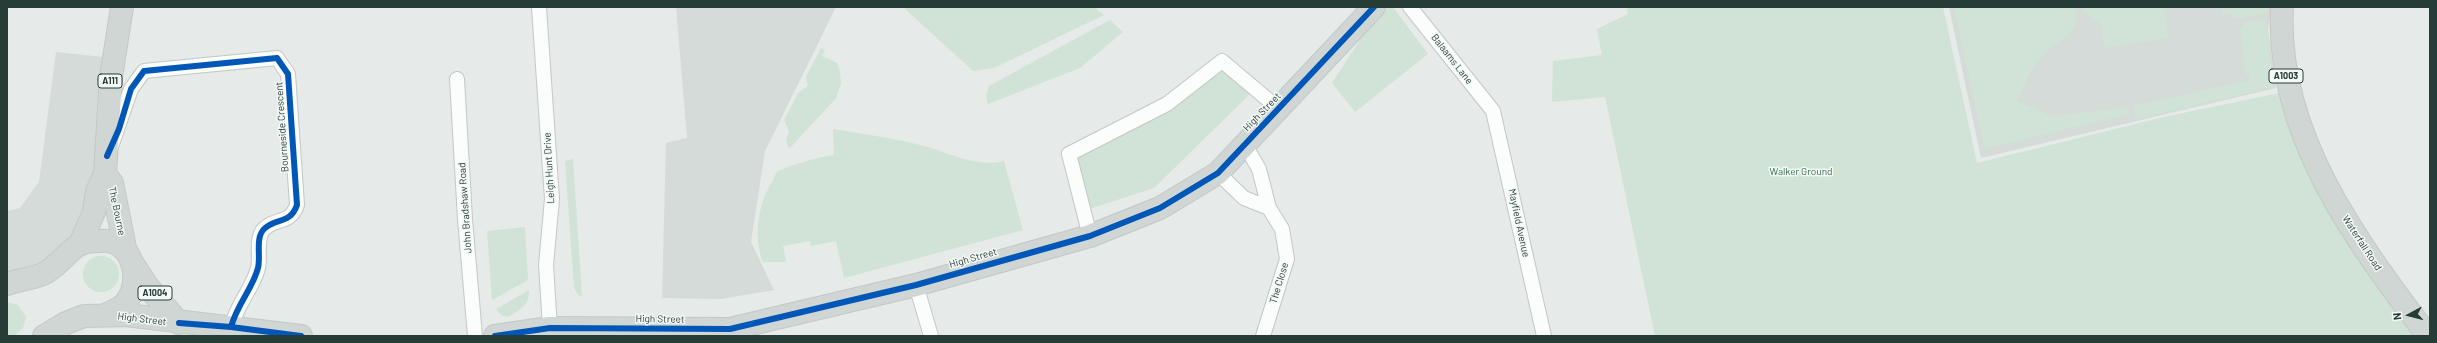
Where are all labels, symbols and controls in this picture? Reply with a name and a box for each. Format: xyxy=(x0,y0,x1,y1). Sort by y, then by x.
street label: Balaams Lane xyxy=(1429,32,1475,86)
road number: A1003 xyxy=(2269,69,2303,83)
road number: A111 xyxy=(98,74,122,88)
street label: Bourneside Crescent xyxy=(273,81,291,173)
street label: High Street xyxy=(1241,90,1283,134)
street label: Leigh Hunt Drive xyxy=(541,132,557,204)
street label: John Bradshaw Road xyxy=(456,162,474,254)
park label: Walker Ground xyxy=(1770,166,1832,178)
street label: The Bourne xyxy=(106,185,128,237)
street label: Mayfield Avenue xyxy=(1506,188,1532,258)
street label: Waterfall Road xyxy=(2340,213,2384,273)
street label: High Street xyxy=(948,245,998,271)
street label: The Close xyxy=(1267,261,1291,305)
road number: A1004 xyxy=(138,286,172,300)
north arrow xyxy=(2389,295,2429,335)
street label: High Street xyxy=(117,310,167,328)
text: N xyxy=(2390,312,2403,321)
street label: High Street xyxy=(635,313,685,325)

